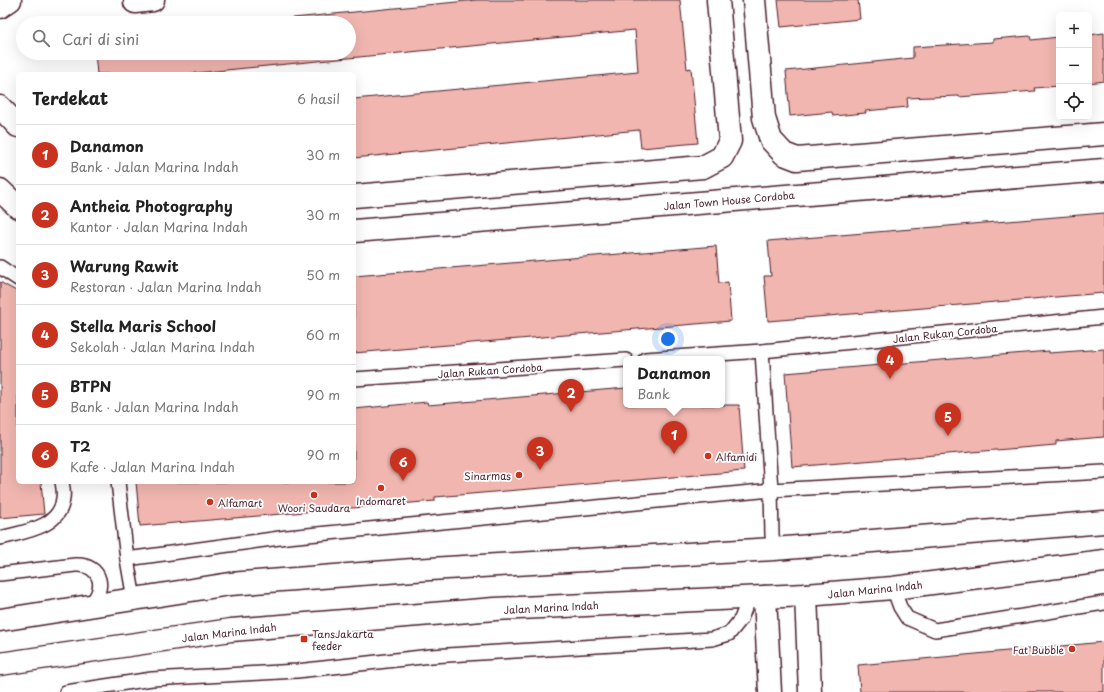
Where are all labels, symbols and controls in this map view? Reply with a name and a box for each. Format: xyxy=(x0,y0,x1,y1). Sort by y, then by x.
map controls xyxy=(1056,12,1092,120)
button: + xyxy=(1056,12,1092,48)
search box xyxy=(16,16,356,60)
icon: search xyxy=(30,27,52,49)
text: Cari di sini xyxy=(62,27,139,50)
button: − xyxy=(1056,48,1092,84)
button: locate xyxy=(1056,84,1092,120)
text: Terdekat xyxy=(32,85,108,111)
text: 6 hasil xyxy=(297,89,340,108)
text: Danamon xyxy=(70,134,144,157)
text: 1 xyxy=(42,145,48,164)
text: 30 m xyxy=(306,145,340,164)
text: Bank · Jalan Marina Indah xyxy=(70,157,239,176)
street label: Jalan Town House Cordoba xyxy=(663,187,796,213)
text: Antheia Photography xyxy=(70,194,233,217)
text: 2 xyxy=(40,205,50,224)
text: 30 m xyxy=(306,205,340,224)
text: Kantor · Jalan Marina Indah xyxy=(70,217,248,236)
text: Warung Rawit xyxy=(70,254,179,277)
text: 3 xyxy=(41,265,49,284)
text: 50 m xyxy=(306,265,340,284)
text: Restoran · Jalan Marina Indah xyxy=(70,277,261,296)
text: Stella Maris School xyxy=(70,314,216,337)
street label: Jalan Rukan Cordoba xyxy=(892,320,999,346)
text: 4 xyxy=(41,325,49,344)
text: 60 m xyxy=(306,325,340,344)
your location xyxy=(658,329,678,349)
text: Sekolah · Jalan Marina Indah xyxy=(70,337,255,356)
pin: 4 xyxy=(877,346,903,379)
popup xyxy=(623,356,725,408)
street label: Jalan Rukan Cordoba xyxy=(437,359,544,381)
text: Danamon xyxy=(637,361,711,384)
text: BTPN xyxy=(70,374,111,397)
pin: 2 xyxy=(558,379,584,412)
text: Bank xyxy=(637,384,670,403)
text: 5 xyxy=(41,385,49,404)
text: 90 m xyxy=(307,385,340,404)
text: Bank · Jalan Marina Indah xyxy=(70,397,239,416)
pin: 5 xyxy=(935,403,961,436)
pin: 1 xyxy=(661,421,687,454)
text: T2 xyxy=(70,434,91,457)
pin: 3 xyxy=(527,437,553,470)
text: 6 xyxy=(40,445,50,464)
text: 90 m xyxy=(307,445,340,464)
pin: 6 xyxy=(390,448,416,481)
place label: Alfamidi xyxy=(716,449,757,464)
marker: Alfamidi xyxy=(703,451,713,461)
text: Kafe · Jalan Marina Indah xyxy=(70,457,235,476)
place label: Sinarmas xyxy=(464,468,511,483)
marker: Sinarmas xyxy=(514,470,524,480)
marker: Indomaret xyxy=(376,483,386,493)
marker: Woori Saudara xyxy=(309,490,319,500)
place label: Indomaret xyxy=(356,493,406,508)
place label: Alfamart xyxy=(218,495,262,510)
marker: Alfamart xyxy=(205,497,215,507)
place label: Woori Saudara xyxy=(278,500,351,515)
street label: Jalan Marina Indah xyxy=(827,577,923,601)
street label: Jalan Marina Indah xyxy=(503,597,599,617)
street label: Jalan Marina Indah xyxy=(181,619,277,645)
place label: TansJakarta feeder xyxy=(312,626,374,653)
marker: TansJakarta feeder xyxy=(299,634,309,644)
place label: Fat Bubble xyxy=(1013,642,1065,657)
marker: Fat Bubble xyxy=(1067,644,1077,654)

